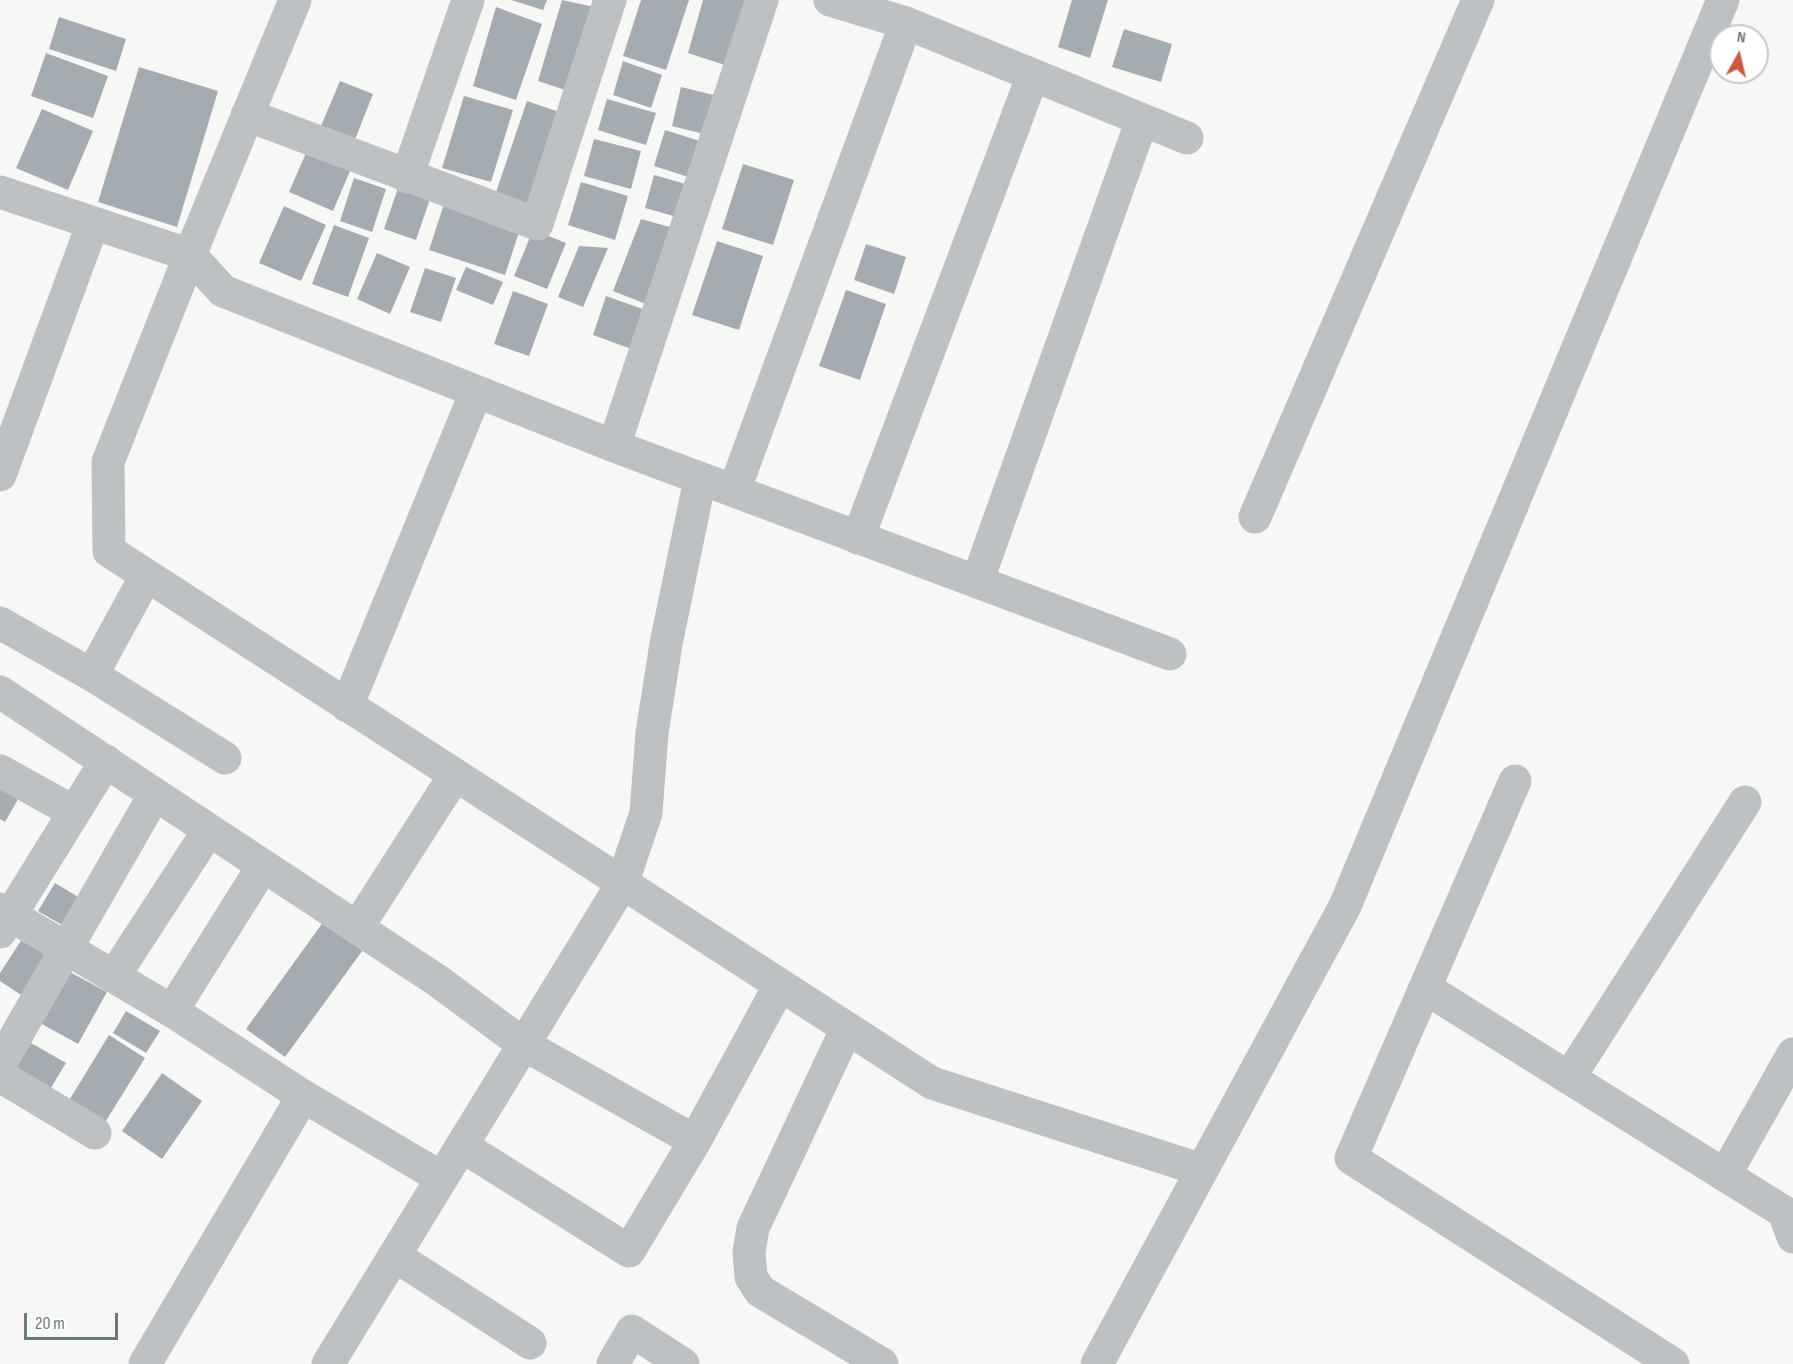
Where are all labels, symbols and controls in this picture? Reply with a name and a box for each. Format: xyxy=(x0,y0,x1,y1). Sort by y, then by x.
north arrow xyxy=(1709,24,1769,84)
text: N xyxy=(1736,28,1747,48)
scale bar xyxy=(27,1301,122,1339)
text: 20 m xyxy=(35,1313,65,1334)

